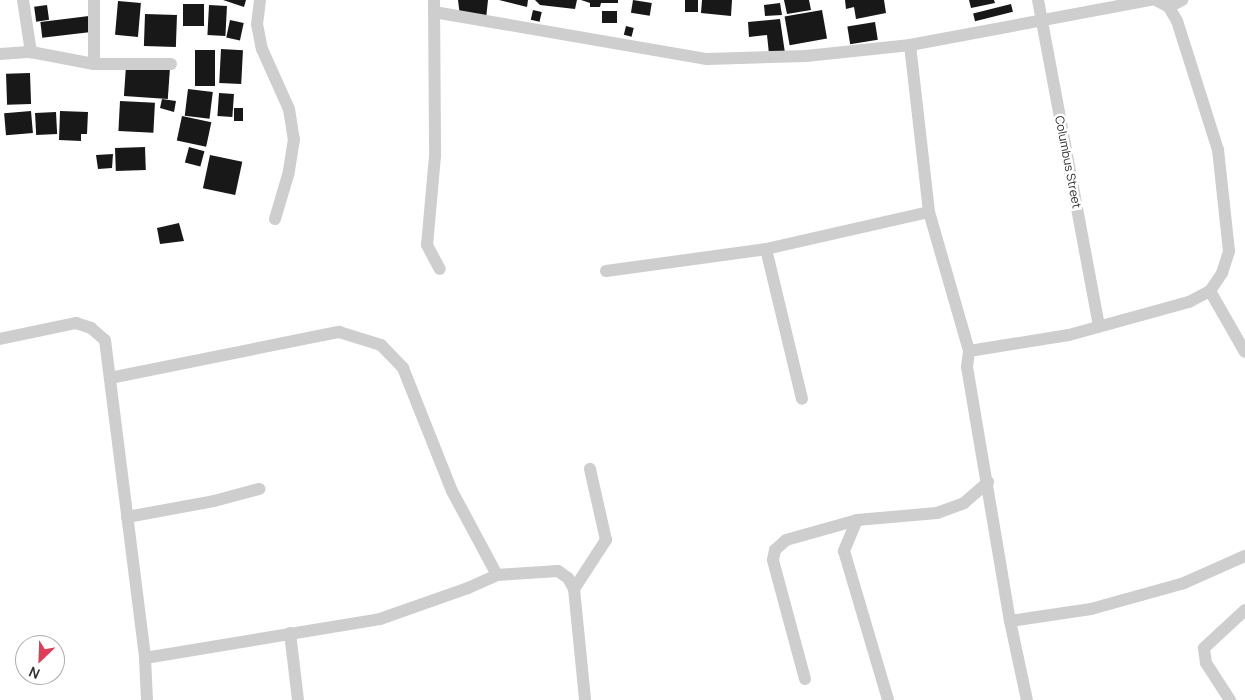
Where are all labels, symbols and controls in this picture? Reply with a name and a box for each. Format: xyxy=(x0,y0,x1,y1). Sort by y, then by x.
street label: Columbus Street xyxy=(1052,115,1084,209)
north arrow xyxy=(15,635,65,685)
text: N xyxy=(26,663,43,684)

